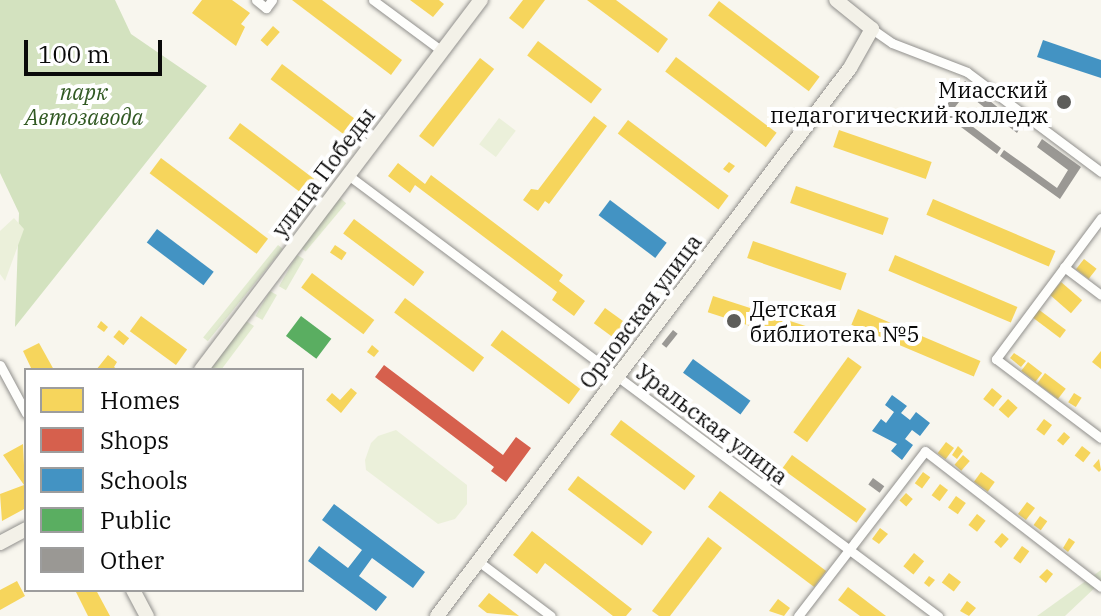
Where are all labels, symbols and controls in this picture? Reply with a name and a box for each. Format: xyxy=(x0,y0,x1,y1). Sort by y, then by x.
scale bar xyxy=(28,24,166,74)
text: 100 m xyxy=(38,38,110,70)
place label: Миасский педагогический колледж xyxy=(770,76,1048,128)
park label: парк Автозавода xyxy=(25,78,143,130)
marker: Миасский педагогический колледж xyxy=(1055,93,1073,111)
street label: улица Победы xyxy=(266,102,380,242)
street label: Орловская улица xyxy=(573,229,707,393)
place label: Детская библиотека №5 xyxy=(750,295,920,346)
marker: Детская библиотека №5 xyxy=(725,312,743,330)
street label: Уральская улица xyxy=(631,358,793,490)
legend xyxy=(24,368,304,592)
text: Homes xyxy=(100,384,180,416)
text: Shops xyxy=(100,424,169,456)
text: Schools xyxy=(100,464,188,496)
text: Public xyxy=(100,504,171,536)
text: Other xyxy=(100,544,164,576)

